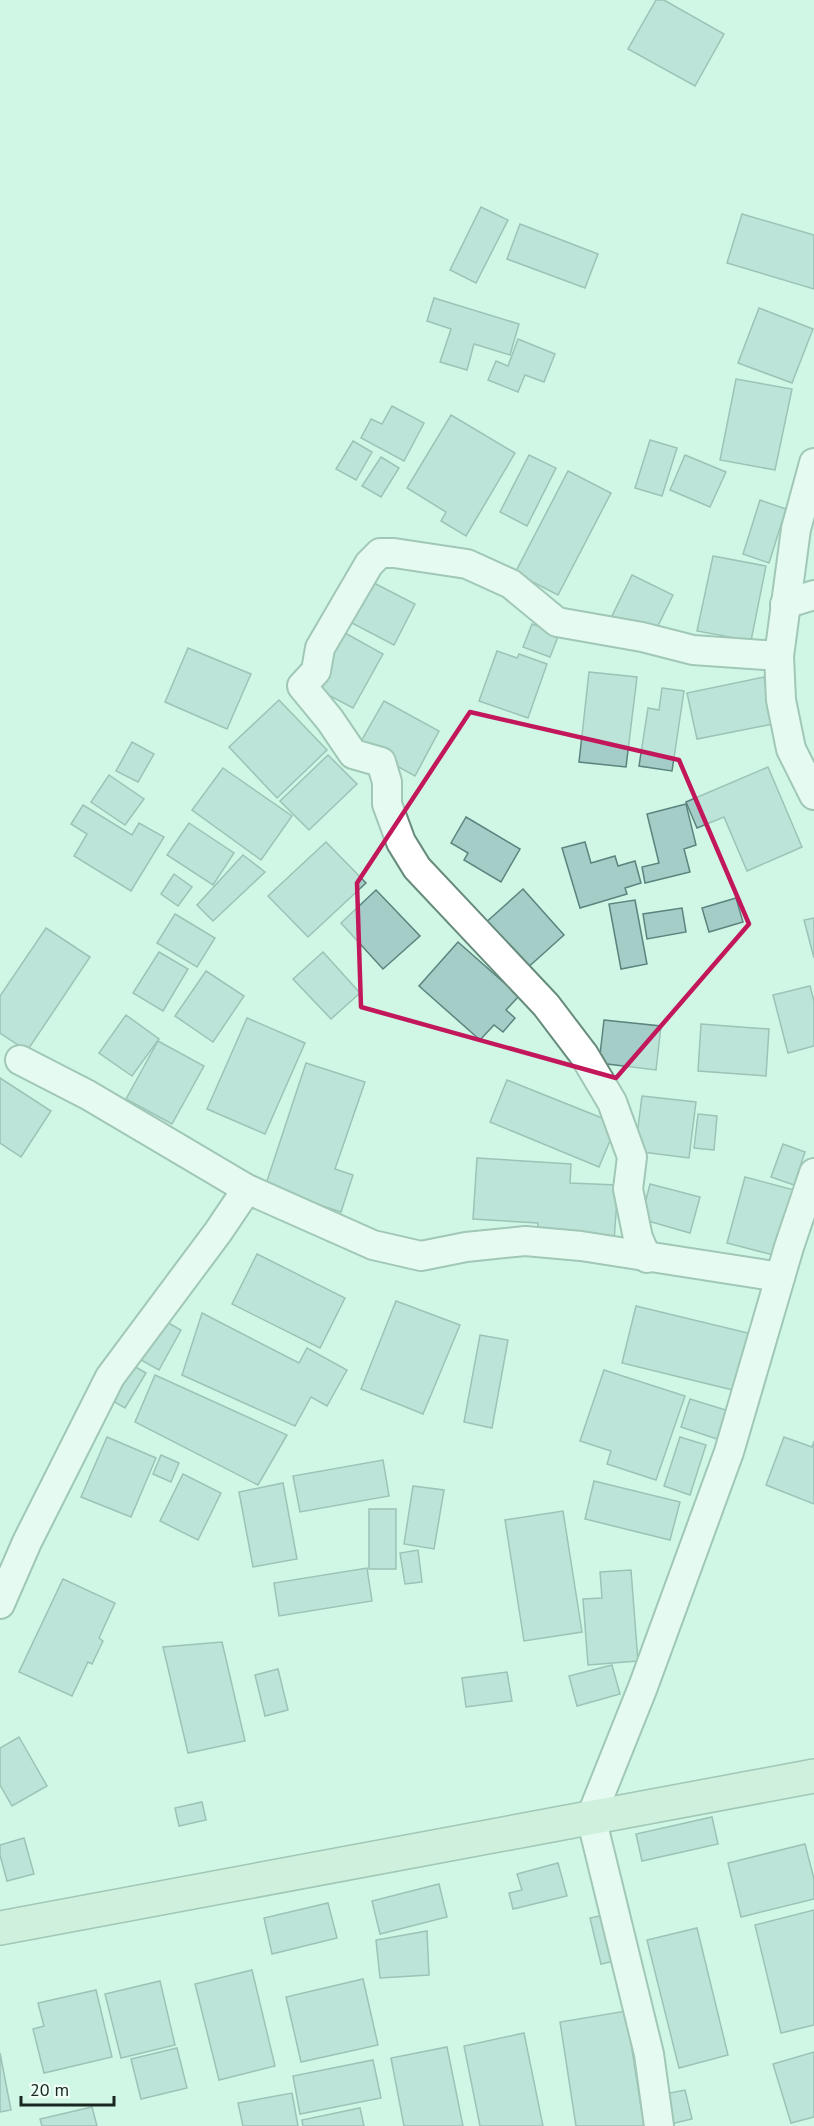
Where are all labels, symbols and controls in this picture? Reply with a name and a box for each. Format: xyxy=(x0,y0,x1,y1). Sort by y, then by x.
scale bar xyxy=(21,2069,114,2107)
text: 20 m xyxy=(30,2078,69,2101)

